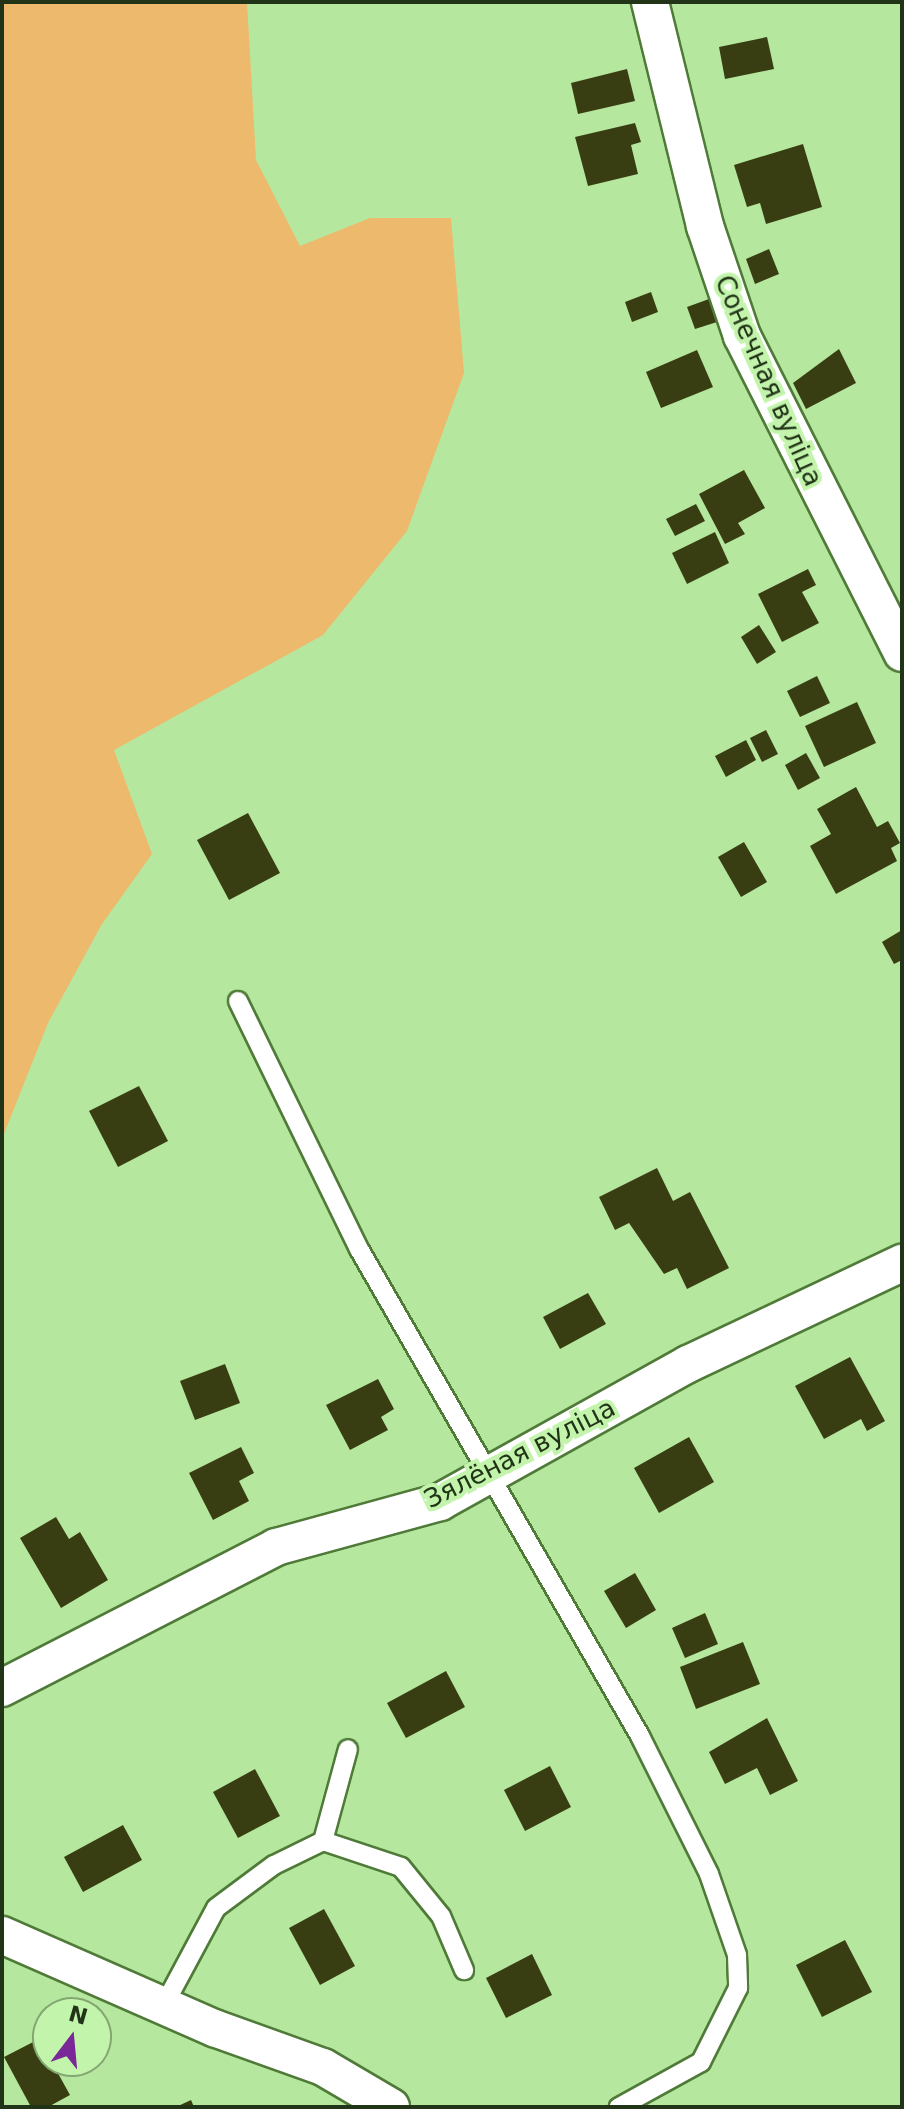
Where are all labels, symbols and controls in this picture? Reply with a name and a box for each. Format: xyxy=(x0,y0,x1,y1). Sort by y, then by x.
street label: Сонечная вуліца xyxy=(707,271,829,491)
street label: Зялёная вуліца xyxy=(419,1392,621,1516)
north arrow xyxy=(32,1997,112,2077)
text: N xyxy=(66,2001,90,2030)

